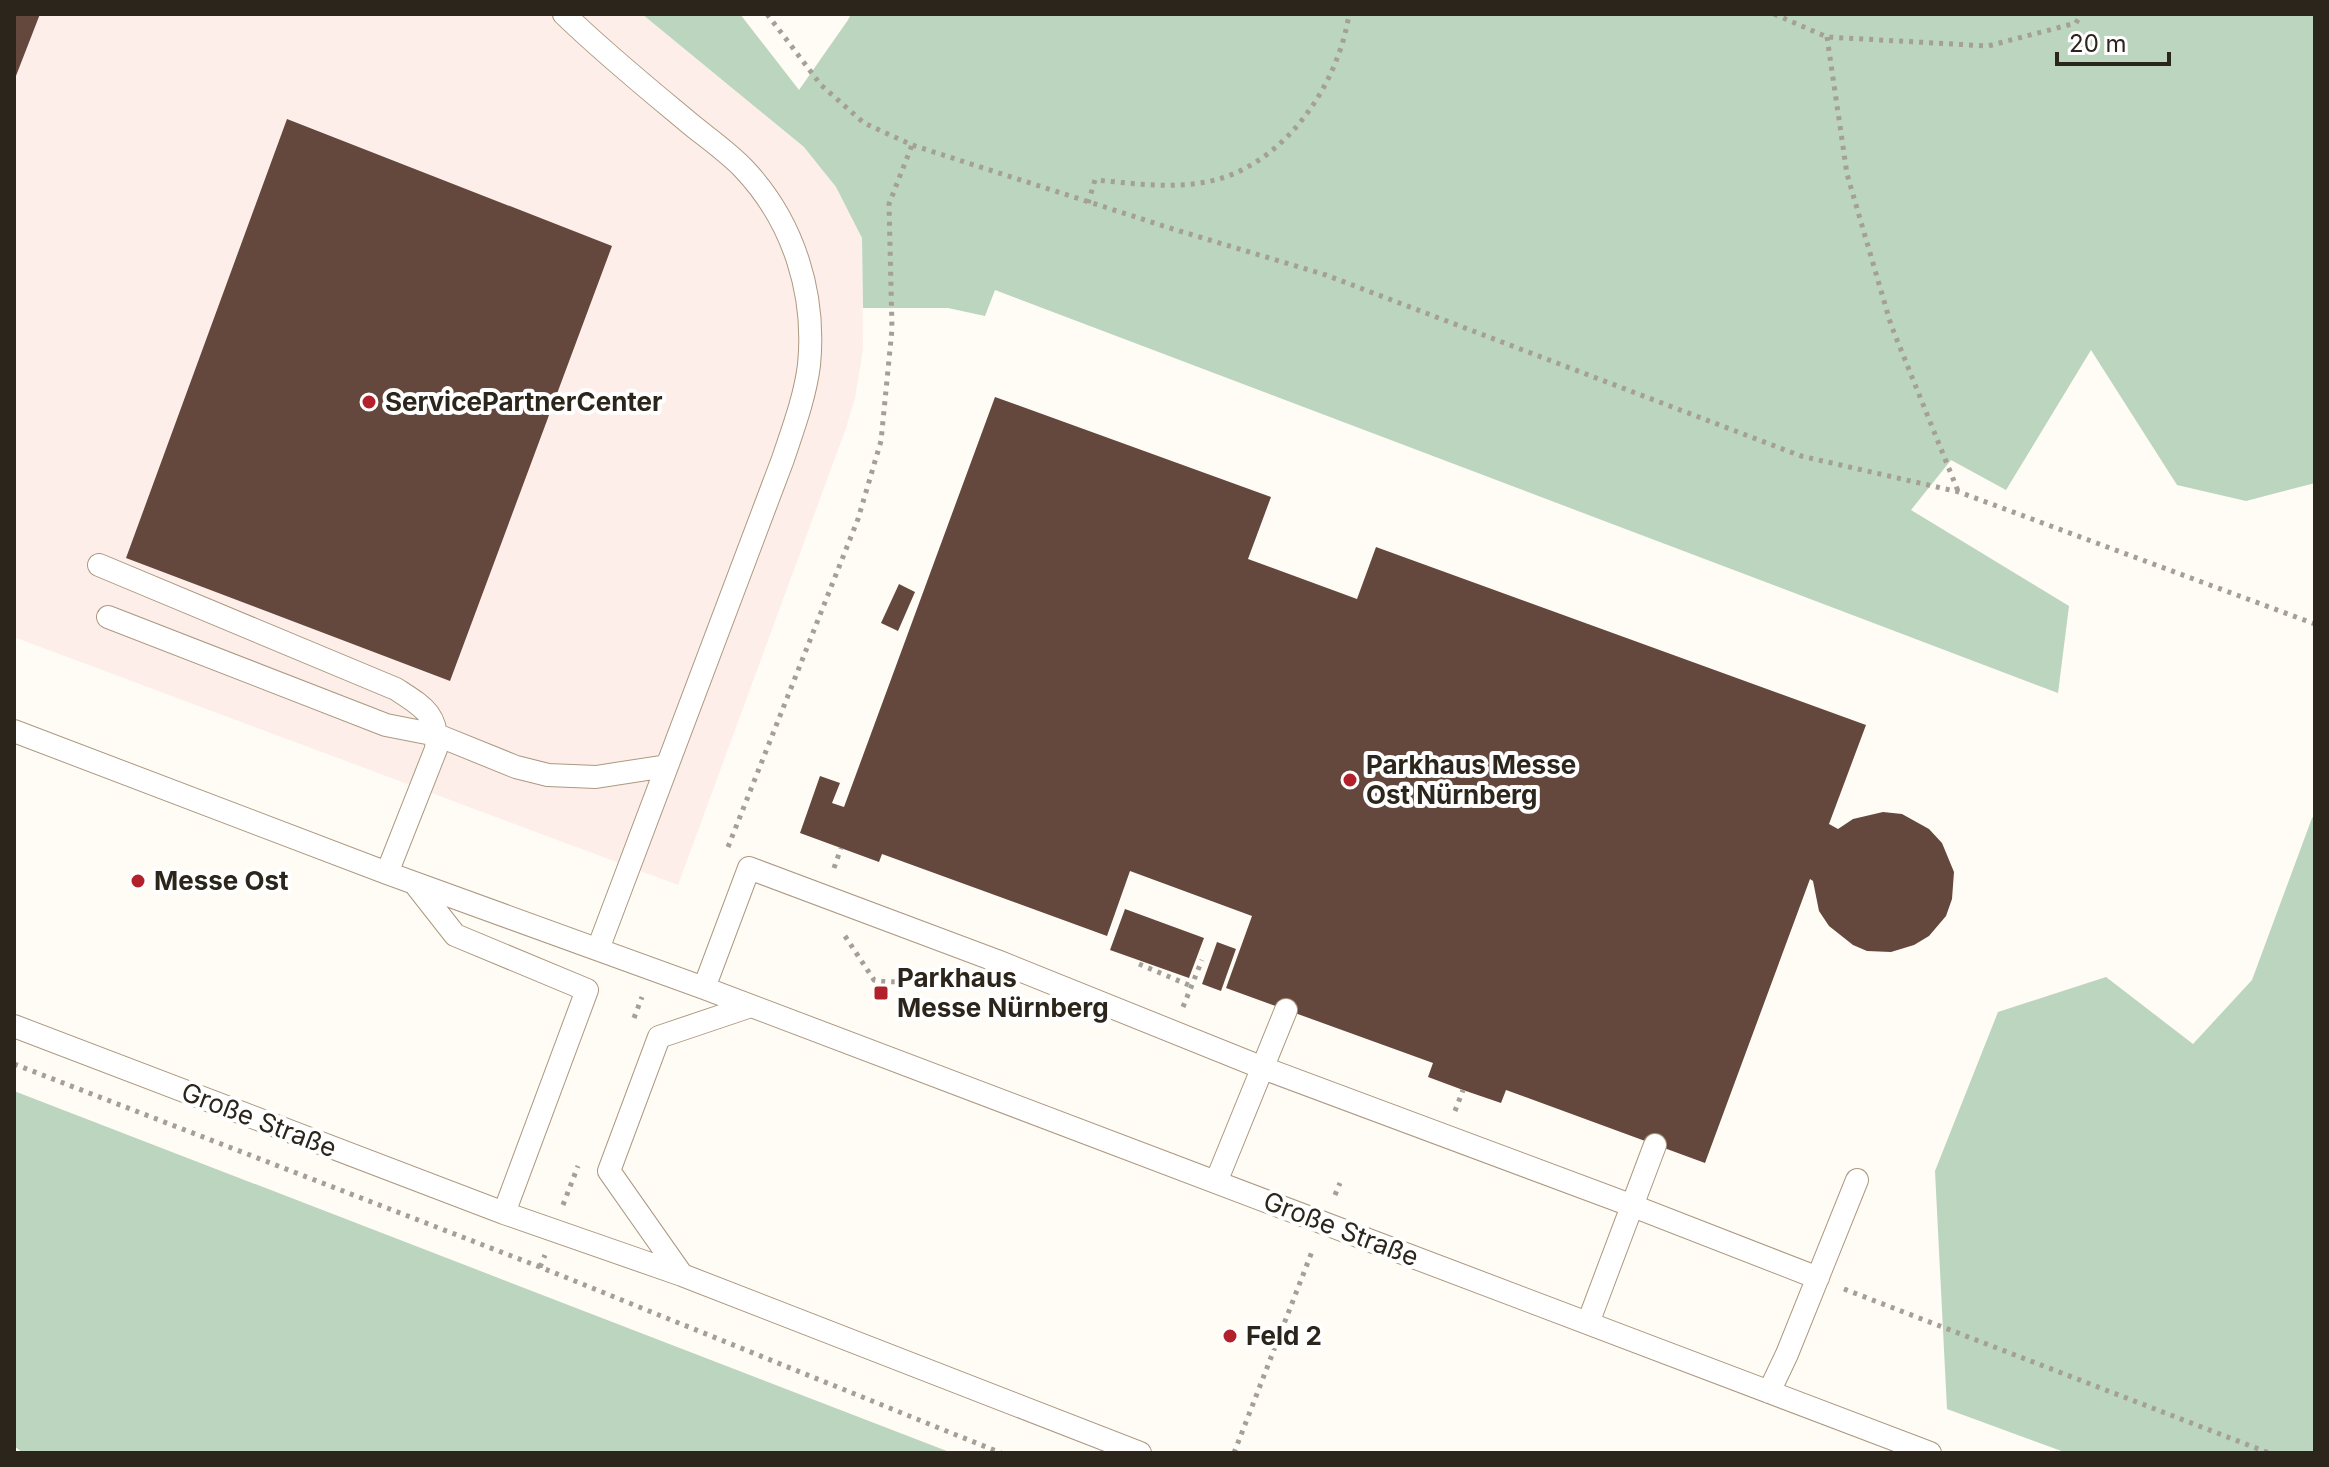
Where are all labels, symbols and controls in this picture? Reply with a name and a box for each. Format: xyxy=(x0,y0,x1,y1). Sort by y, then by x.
scale bar xyxy=(2057,16,2169,66)
text: 20 m xyxy=(2069,29,2127,58)
place label: ServicePartnerCenter xyxy=(385,386,663,417)
marker: ServicePartnerCenter xyxy=(360,393,378,411)
place label: Parkhaus Messe Ost Nürnberg xyxy=(1366,749,1576,810)
marker: Parkhaus Messe Ost Nürnberg xyxy=(1341,771,1359,789)
place label: Messe Ost xyxy=(154,865,289,896)
marker: Messe Ost xyxy=(129,872,147,890)
place label: Parkhaus Messe Nürnberg xyxy=(897,962,1109,1023)
marker: Parkhaus Messe Nürnberg xyxy=(872,984,890,1002)
street label: Große Straße xyxy=(177,1076,341,1163)
street label: Große Straße xyxy=(1259,1185,1423,1272)
place label: Feld 2 xyxy=(1246,1320,1322,1351)
marker: Feld 2 xyxy=(1221,1327,1239,1345)

